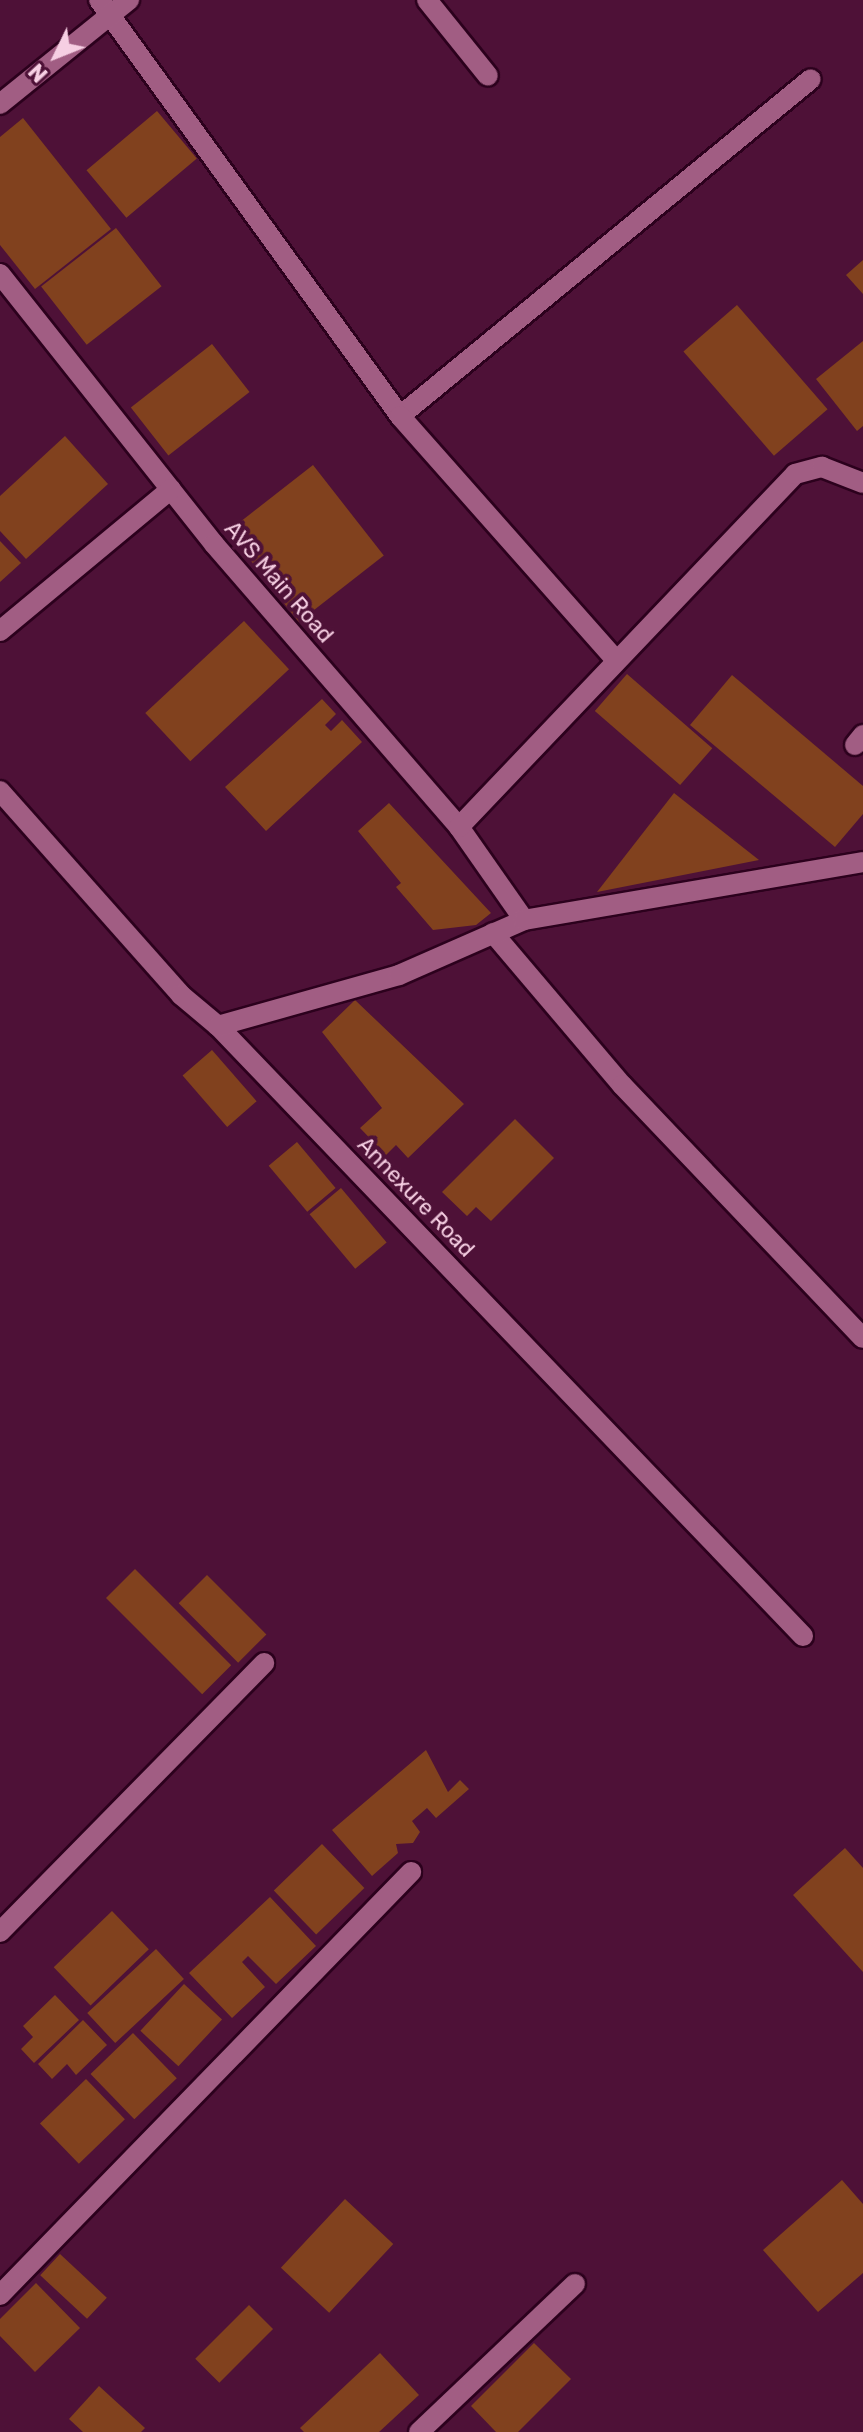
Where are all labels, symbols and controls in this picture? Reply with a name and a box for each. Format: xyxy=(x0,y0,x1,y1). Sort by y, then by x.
north arrow xyxy=(16,16,96,96)
text: N xyxy=(23,58,53,88)
street label: AVS Main Road xyxy=(219,516,339,648)
street label: Annexure Road xyxy=(352,1132,480,1262)

